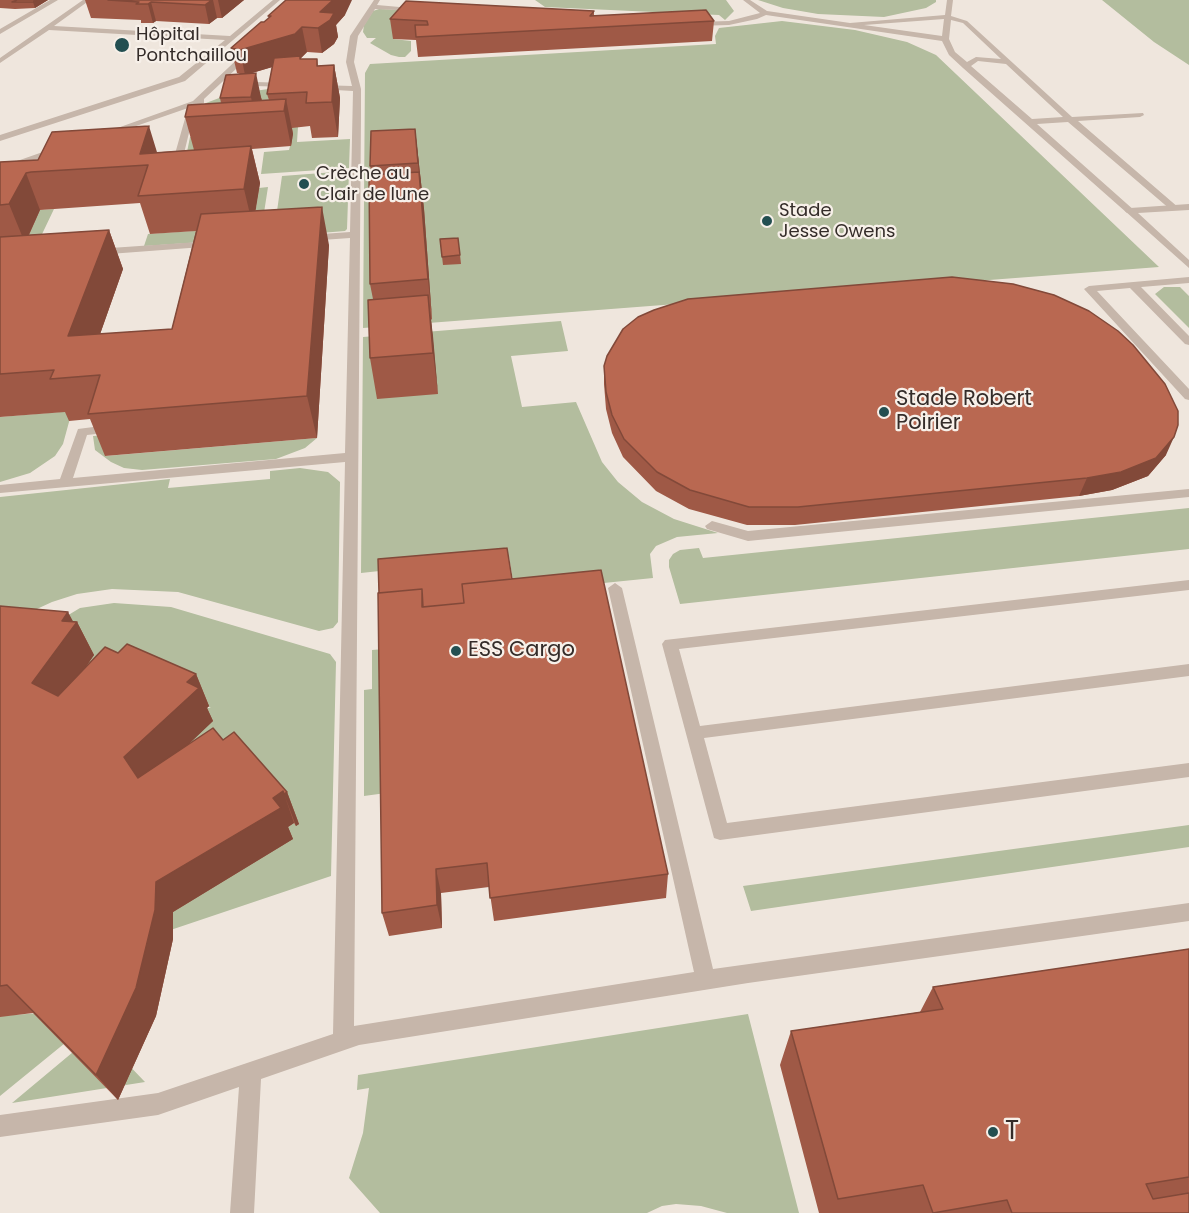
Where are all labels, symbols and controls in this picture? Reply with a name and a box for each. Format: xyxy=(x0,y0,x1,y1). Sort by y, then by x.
place label: Hôpital Pontchaillou xyxy=(136,24,247,66)
marker: Hôpital Pontchaillou xyxy=(113,36,131,54)
place label: Crèche au Clair de lune xyxy=(316,163,429,206)
marker: Crèche au Clair de lune xyxy=(297,177,311,191)
place label: Stade Jesse Owens xyxy=(779,200,895,242)
marker: Stade Jesse Owens xyxy=(760,214,774,228)
place label: Stade Robert Poirier xyxy=(896,387,1032,437)
marker: Stade Robert Poirier xyxy=(877,405,891,419)
place label: ESS Cargo xyxy=(468,638,575,664)
marker: ESS Cargo xyxy=(449,644,463,658)
place label: T xyxy=(1005,1116,1019,1148)
marker: T xyxy=(986,1125,1000,1139)

